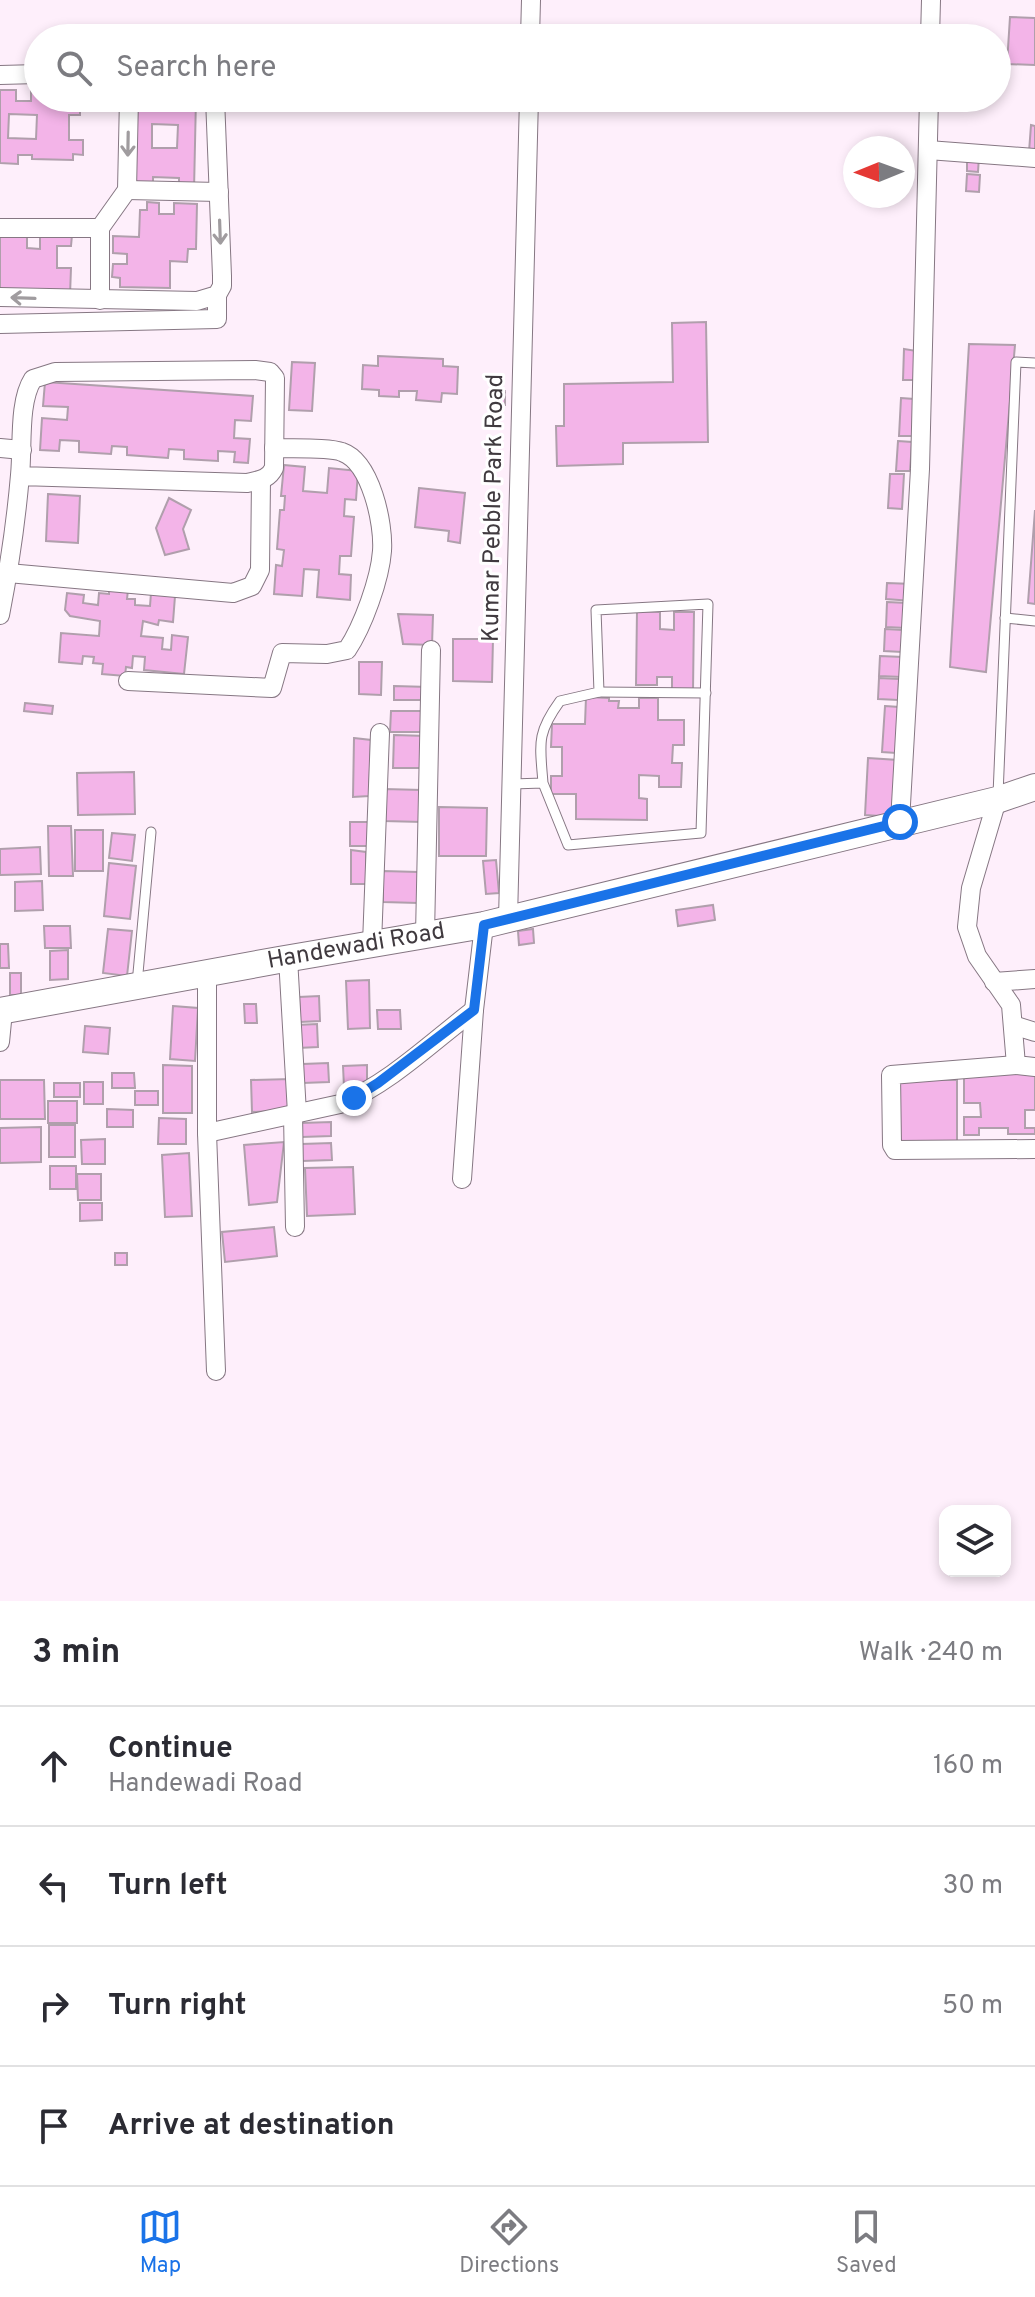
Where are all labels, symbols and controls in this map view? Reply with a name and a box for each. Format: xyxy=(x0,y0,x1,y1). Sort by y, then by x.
search box xyxy=(24,24,1011,112)
icon: search xyxy=(52,46,96,90)
text: Search here xyxy=(116,50,276,87)
one-way arrow xyxy=(120,130,135,157)
north arrow xyxy=(843,136,915,208)
one-way arrow xyxy=(213,218,228,245)
one-way arrow xyxy=(10,290,37,306)
street label: Kumar Pebble Park Road xyxy=(477,374,511,642)
route start xyxy=(882,804,918,840)
street label: Handewadi Road xyxy=(265,917,447,977)
route end xyxy=(336,1080,372,1116)
map controls xyxy=(939,1505,1011,1577)
button: layers xyxy=(939,1505,1011,1577)
text: 3 min xyxy=(32,1632,120,1675)
text: Walk · 240 m xyxy=(859,1637,1003,1670)
text: Continue xyxy=(108,1731,233,1768)
icon: ahead xyxy=(32,1744,76,1788)
text: 160 m xyxy=(933,1750,1003,1783)
text: Handewadi Road xyxy=(108,1768,303,1801)
icon: left xyxy=(32,1864,76,1908)
text: Turn left xyxy=(108,1868,228,1905)
text: 30 m xyxy=(943,1870,1003,1903)
icon: right xyxy=(32,1984,76,2028)
text: Turn right xyxy=(108,1988,246,2025)
text: 50 m xyxy=(942,1990,1003,2023)
icon: arrive xyxy=(32,2104,76,2148)
text: Arrive at destination xyxy=(108,2108,394,2145)
tab: Map xyxy=(138,2205,182,2280)
tab: Directions xyxy=(459,2205,559,2280)
tab: Saved xyxy=(836,2205,897,2280)

